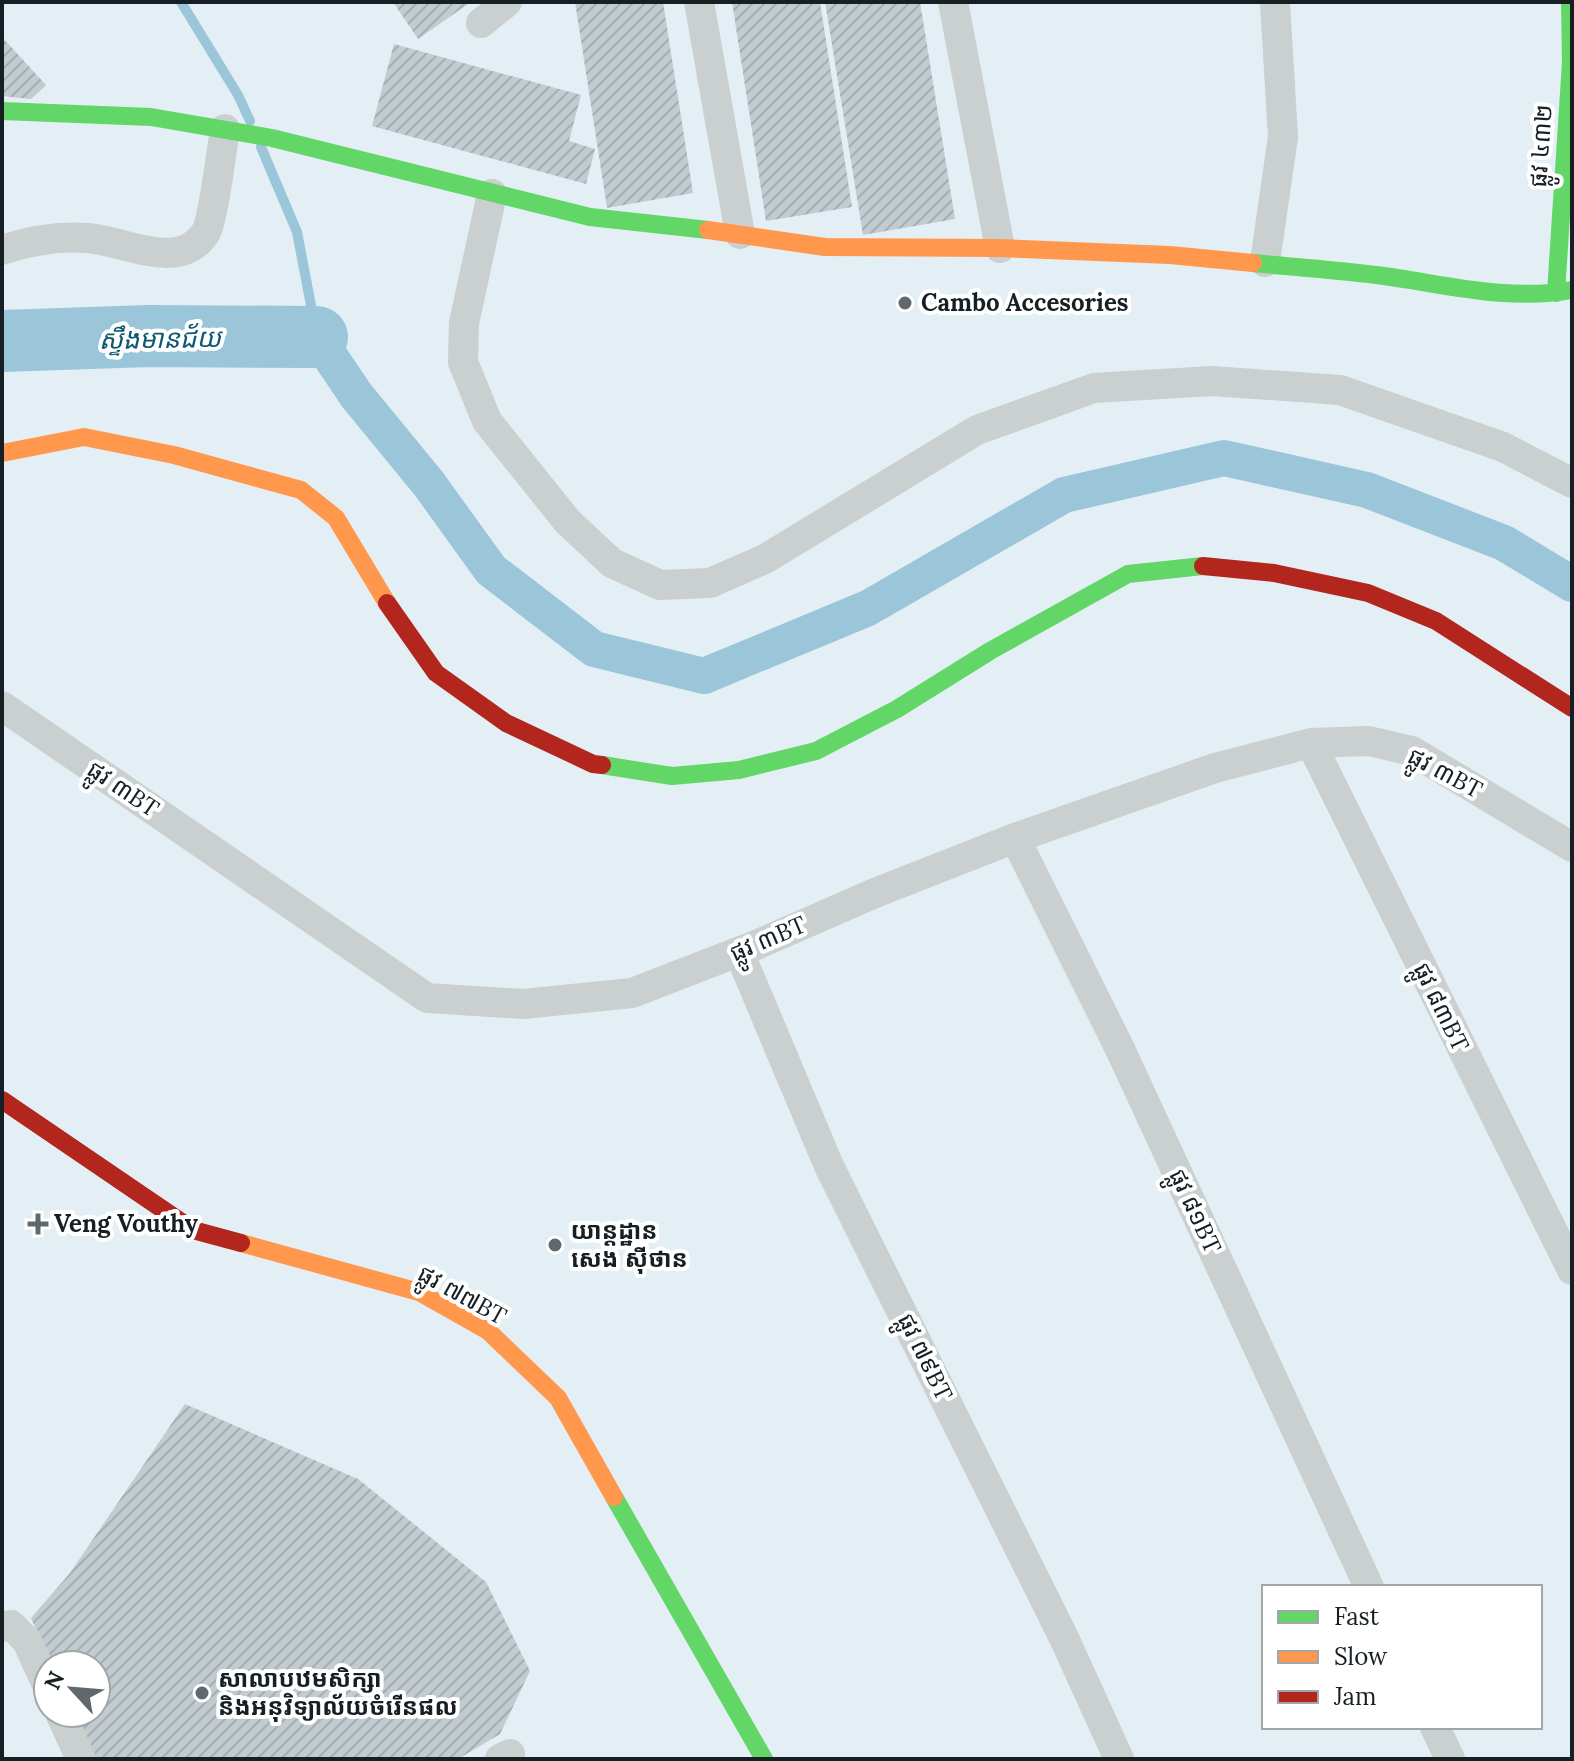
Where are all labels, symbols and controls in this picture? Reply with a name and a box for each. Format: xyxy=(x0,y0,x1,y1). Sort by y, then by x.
street label: ផ្លូវ ៤៣២ xyxy=(1522,103,1566,189)
place label: Cambo Accesories xyxy=(921,287,1128,318)
marker: Cambo Accesories xyxy=(896,294,914,312)
water label: ស្ទឹងមានជ័យ xyxy=(98,321,224,357)
street label: ផ្លូវ ៣BT xyxy=(1399,740,1488,811)
street label: ផ្លូវ ៣BT xyxy=(77,753,165,830)
street label: ផ្លូវ ៣BT xyxy=(725,909,814,975)
street label: ផ្លូវ ៨៣BT xyxy=(1400,957,1476,1060)
street label: ផ្លូវ ៨១BT xyxy=(1156,1163,1229,1261)
place label: Veng Vouthy xyxy=(54,1208,199,1239)
marker: Veng Vouthy xyxy=(29,1215,47,1233)
place label: យាន្ដដ្ឋាន សេង ស៊ីថាន xyxy=(571,1215,688,1274)
marker: យាន្ដដ្ឋាន សេង ស៊ីថាន xyxy=(546,1236,564,1254)
street label: ផ្លូវ ៧៧BT xyxy=(409,1258,512,1338)
street label: ផ្លូវ ៧៩BT xyxy=(885,1308,960,1409)
legend xyxy=(1262,1585,1542,1729)
text: Fast xyxy=(1334,1601,1380,1632)
text: Slow xyxy=(1334,1641,1388,1672)
north arrow xyxy=(32,1649,112,1729)
place label: សាលាបឋមសិក្សា និងអនុវិទ្យាល័យចំរើនផល xyxy=(218,1663,458,1722)
text: N xyxy=(38,1666,70,1694)
text: Jam xyxy=(1333,1681,1376,1712)
marker: សាលាបឋមសិក្សា និងអនុវិទ្យាល័យចំរើនផល xyxy=(193,1684,211,1702)

